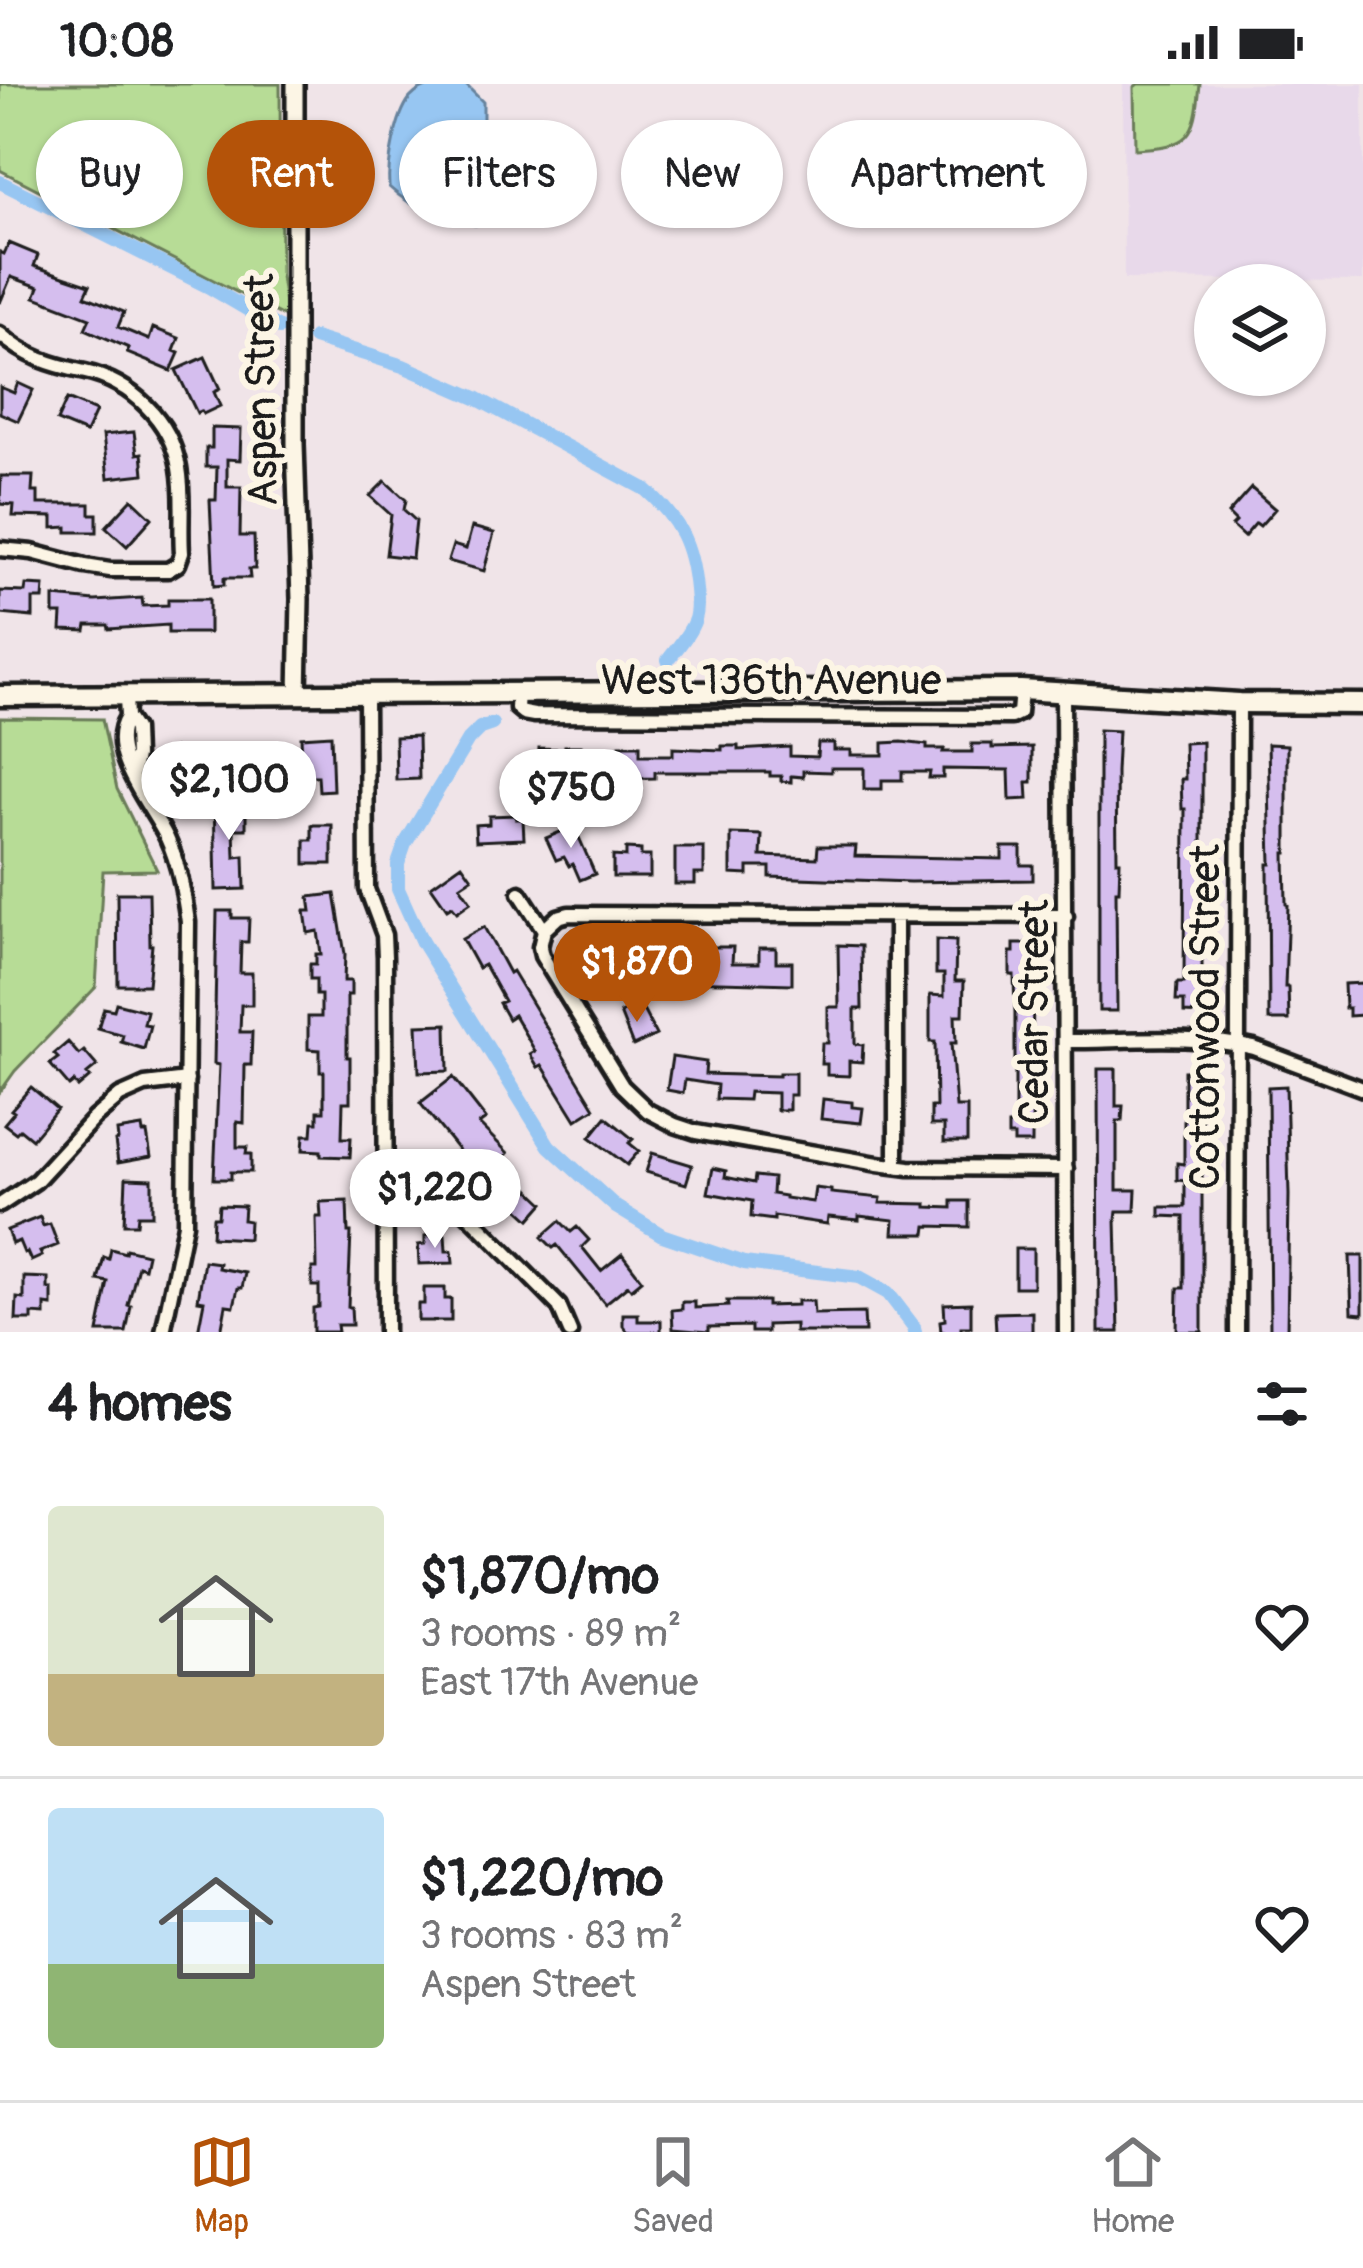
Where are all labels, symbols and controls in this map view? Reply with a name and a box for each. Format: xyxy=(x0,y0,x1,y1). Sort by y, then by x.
text: 10:08 xyxy=(60,14,174,70)
chip: Buy xyxy=(36,120,183,228)
chip: Rent xyxy=(207,120,375,228)
chip: Filters xyxy=(399,120,597,228)
chip: New xyxy=(621,120,783,228)
chip: Apartment xyxy=(807,120,1087,228)
map controls xyxy=(1194,264,1326,396)
button: layers xyxy=(1194,264,1326,396)
street label: Aspen Street xyxy=(234,273,290,507)
street label: West 136th Avenue xyxy=(601,655,942,707)
pin: $2,100 xyxy=(131,741,327,843)
pin: $750 xyxy=(500,749,642,851)
text: $2,100 xyxy=(168,755,290,804)
text: $750 xyxy=(526,763,616,812)
street label: Cottonwood Street xyxy=(1180,844,1232,1190)
street label: Cedar Street xyxy=(1009,900,1061,1124)
pin: $1,870 xyxy=(539,923,735,1025)
text: $1,870 xyxy=(580,937,694,986)
pin: $1,220 xyxy=(337,1149,533,1251)
text: $1,220 xyxy=(377,1163,493,1212)
icon: filters xyxy=(1249,1371,1315,1437)
text: 4 homes xyxy=(48,1372,232,1436)
text: $1,870/mo xyxy=(420,1545,659,1609)
icon: home xyxy=(144,1554,288,1698)
icon: heart xyxy=(1249,1593,1315,1659)
text: 3 rooms · 89 m² xyxy=(420,1609,681,1658)
text: East 17th Avenue xyxy=(420,1658,698,1707)
text: $1,220/mo xyxy=(420,1847,663,1911)
icon: home xyxy=(144,1856,288,2000)
icon: heart xyxy=(1249,1895,1315,1961)
text: 3 rooms · 83 m² xyxy=(420,1911,683,1960)
text: Aspen Street xyxy=(420,1960,636,2009)
tab: Map xyxy=(189,2129,255,2242)
tab: Saved xyxy=(632,2129,714,2242)
tab: Home xyxy=(1091,2129,1174,2242)

